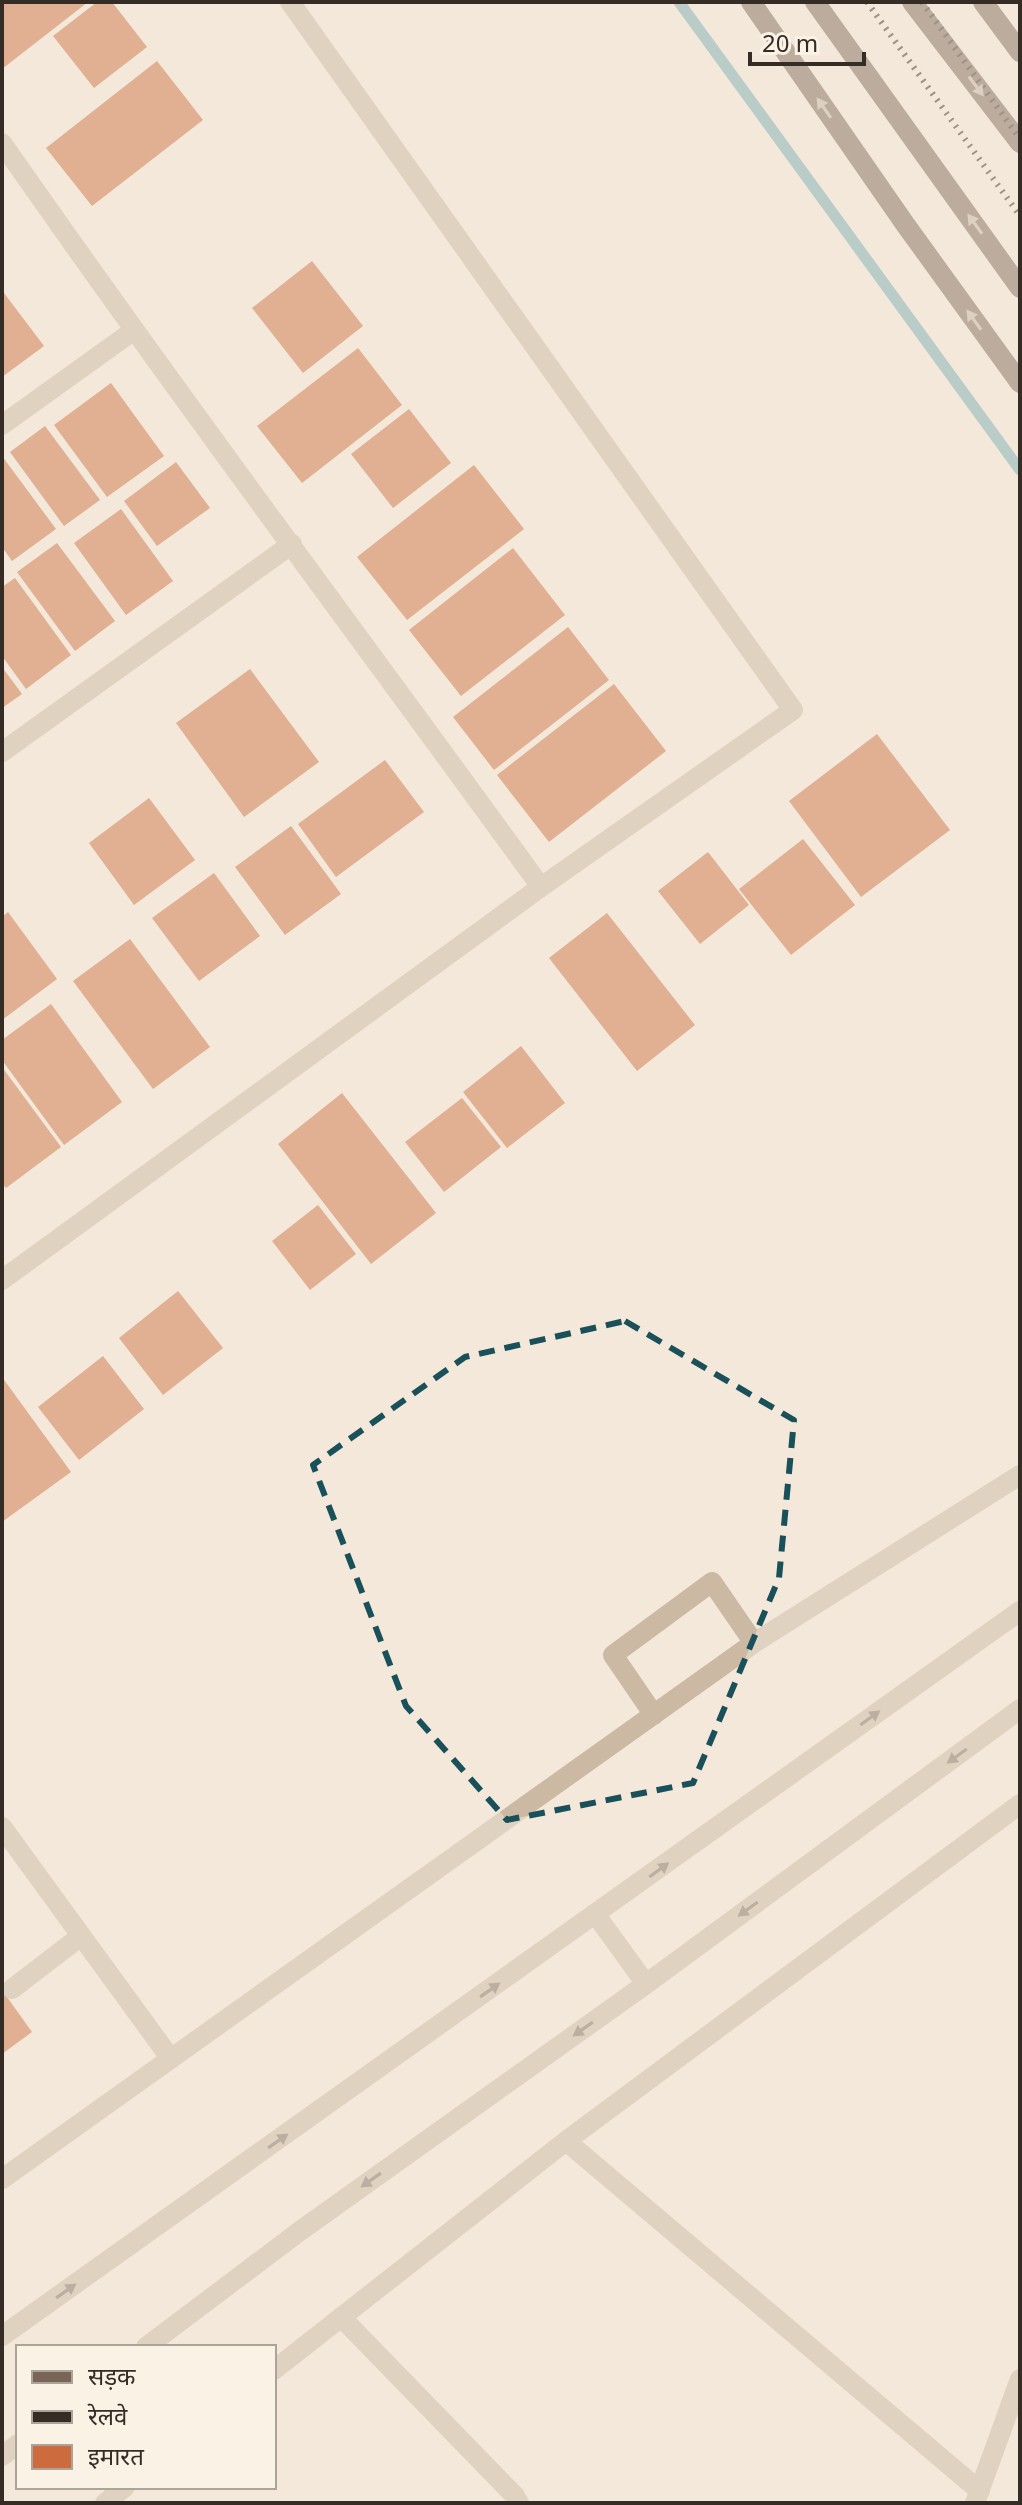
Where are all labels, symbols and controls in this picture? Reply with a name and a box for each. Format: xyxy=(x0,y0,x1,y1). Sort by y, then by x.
scale bar xyxy=(750,16,864,66)
text: 20 m xyxy=(762,26,818,59)
one-way arrow xyxy=(968,76,984,96)
one-way arrow xyxy=(817,97,832,118)
one-way arrow xyxy=(967,214,983,235)
one-way arrow xyxy=(966,309,982,331)
one-way arrow xyxy=(860,1711,881,1726)
one-way arrow xyxy=(947,1747,967,1763)
one-way arrow xyxy=(649,1862,670,1878)
one-way arrow xyxy=(737,1901,758,1917)
one-way arrow xyxy=(479,1983,500,1998)
one-way arrow xyxy=(572,2021,593,2036)
one-way arrow xyxy=(267,2134,288,2149)
one-way arrow xyxy=(360,2172,381,2187)
one-way arrow xyxy=(55,2284,76,2299)
legend xyxy=(16,2345,276,2489)
text: सड़क xyxy=(88,2359,136,2392)
text: रेलवे xyxy=(87,2399,128,2432)
text: इमारत xyxy=(88,2439,145,2472)

